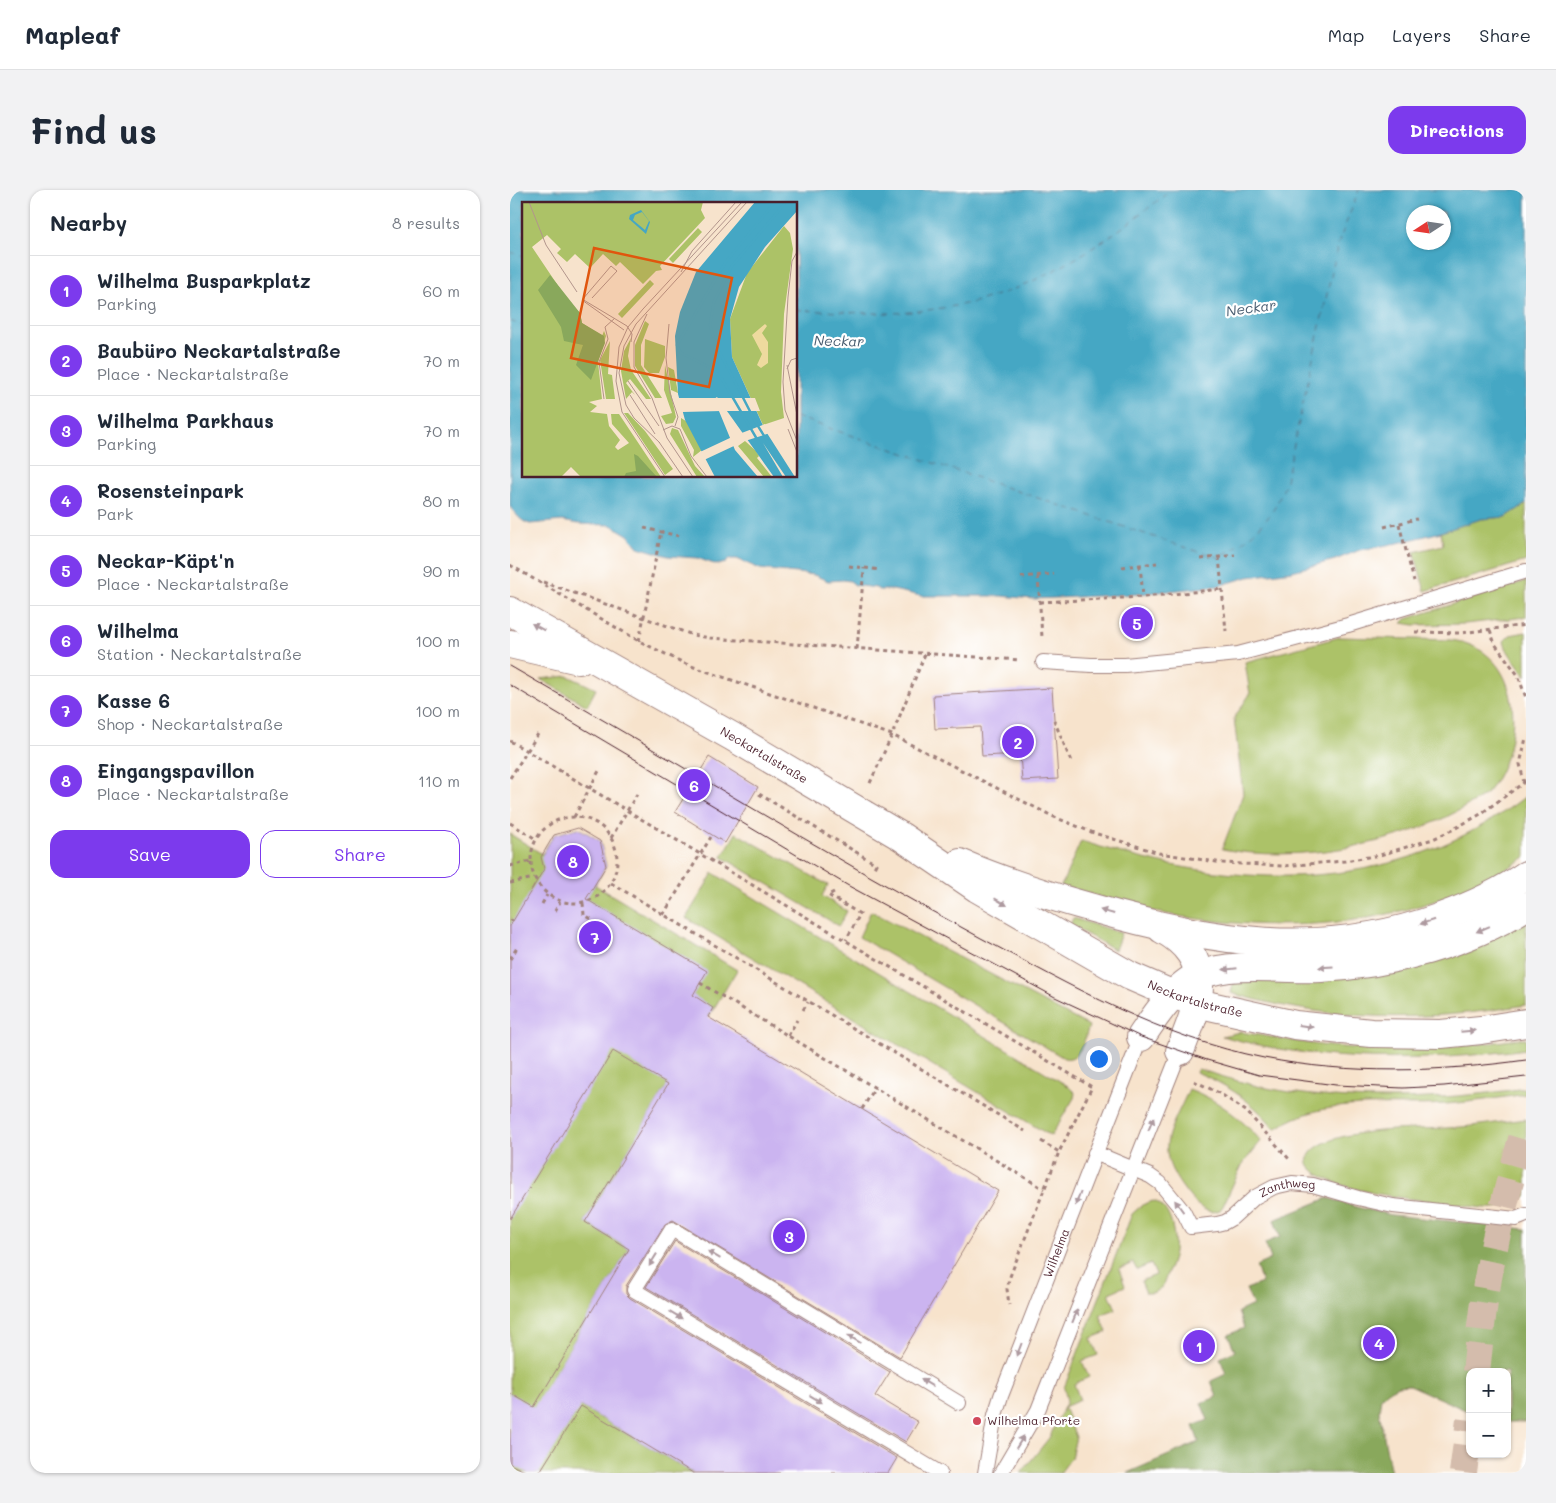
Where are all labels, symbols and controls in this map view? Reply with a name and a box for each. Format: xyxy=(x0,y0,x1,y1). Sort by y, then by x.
text: Mapleaf xyxy=(25,19,120,50)
text: Map xyxy=(1328,23,1364,47)
text: Layers xyxy=(1392,23,1451,47)
text: Share xyxy=(1479,23,1531,47)
button: Directions xyxy=(1388,106,1526,154)
text: Find us xyxy=(30,107,157,153)
inset map xyxy=(522,202,798,478)
north arrow xyxy=(1406,205,1451,250)
text: Nearby xyxy=(50,209,127,236)
text: 8 results xyxy=(392,212,460,233)
text: Wilhelma Busparkplatz xyxy=(97,268,311,293)
text: 1 xyxy=(62,280,70,301)
text: 60 m xyxy=(423,280,460,301)
text: Parking xyxy=(97,293,156,314)
water label: Neckar xyxy=(1225,295,1277,320)
water label: Neckar xyxy=(814,331,864,350)
text: Baubüro Neckartalstraße xyxy=(97,338,341,363)
text: 2 xyxy=(62,350,70,371)
text: 70 m xyxy=(423,350,460,371)
text: Place · Neckartalstraße xyxy=(97,363,289,384)
text: Wilhelma Parkhaus xyxy=(97,408,274,433)
text: 3 xyxy=(61,420,71,441)
text: 70 m xyxy=(423,420,460,441)
text: Parking xyxy=(97,433,156,454)
text: Rosensteinpark xyxy=(97,478,244,503)
text: 4 xyxy=(61,490,71,511)
text: 80 m xyxy=(423,490,460,511)
text: Park xyxy=(97,503,133,524)
text: Neckar-Käpt'n xyxy=(97,548,234,573)
text: 5 xyxy=(61,560,71,581)
text: 90 m xyxy=(423,560,460,581)
text: Place · Neckartalstraße xyxy=(97,573,289,594)
pin: 5 xyxy=(1121,604,1153,642)
text: Wilhelma xyxy=(97,618,179,643)
one-way arrow xyxy=(531,622,544,631)
text: 6 xyxy=(61,630,71,651)
text: 100 m xyxy=(415,630,460,651)
text: Station · Neckartalstraße xyxy=(97,643,302,664)
text: Kasse 6 xyxy=(97,688,170,713)
text: 7 xyxy=(62,700,70,721)
text: 100 m xyxy=(415,700,460,721)
text: Shop · Neckartalstraße xyxy=(97,713,283,734)
street label: Neckartalstraße xyxy=(718,723,811,786)
pin: 2 xyxy=(1002,723,1034,761)
text: Eingangspavillon xyxy=(97,758,254,783)
pin: 6 xyxy=(678,766,710,804)
text: 8 xyxy=(61,770,71,791)
text: 110 m xyxy=(418,770,460,791)
text: Place · Neckartalstraße xyxy=(97,783,289,804)
button: Save xyxy=(50,830,250,878)
button: Share xyxy=(260,830,460,878)
pin: 8 xyxy=(557,842,589,880)
one-way arrow xyxy=(994,898,1008,906)
one-way arrow xyxy=(1099,908,1114,916)
pin: 7 xyxy=(579,918,611,956)
one-way arrow xyxy=(1419,919,1434,926)
one-way arrow xyxy=(1476,925,1490,933)
one-way arrow xyxy=(1317,963,1333,971)
one-way arrow xyxy=(1222,965,1238,973)
street label: Neckartalstraße xyxy=(1146,976,1244,1020)
one-way arrow xyxy=(1298,1023,1314,1031)
one-way arrow xyxy=(1460,1027,1476,1035)
your location xyxy=(1086,1046,1112,1072)
one-way arrow xyxy=(1148,1117,1156,1131)
street label: Zanthweg xyxy=(1256,1174,1316,1201)
one-way arrow xyxy=(1073,1191,1081,1206)
one-way arrow xyxy=(1174,1199,1184,1213)
pin: 3 xyxy=(773,1217,805,1255)
street label: Wilhelma xyxy=(1039,1226,1073,1280)
one-way arrow xyxy=(708,1250,721,1259)
one-way arrow xyxy=(648,1253,658,1266)
one-way arrow xyxy=(1071,1308,1079,1323)
one-way arrow xyxy=(669,1311,682,1320)
pin: 4 xyxy=(1363,1324,1395,1362)
pin: 1 xyxy=(1183,1327,1215,1365)
one-way arrow xyxy=(847,1334,860,1343)
one-way arrow xyxy=(1014,1343,1022,1357)
map controls xyxy=(1466,1368,1511,1458)
button: + xyxy=(1466,1368,1511,1413)
one-way arrow xyxy=(920,1379,933,1388)
one-way arrow xyxy=(809,1394,822,1403)
place label: Wilhelma Pforte xyxy=(987,1412,1080,1428)
button: − xyxy=(1466,1413,1511,1458)
marker: Wilhelma Pforte xyxy=(971,1415,983,1427)
one-way arrow xyxy=(1016,1436,1025,1449)

